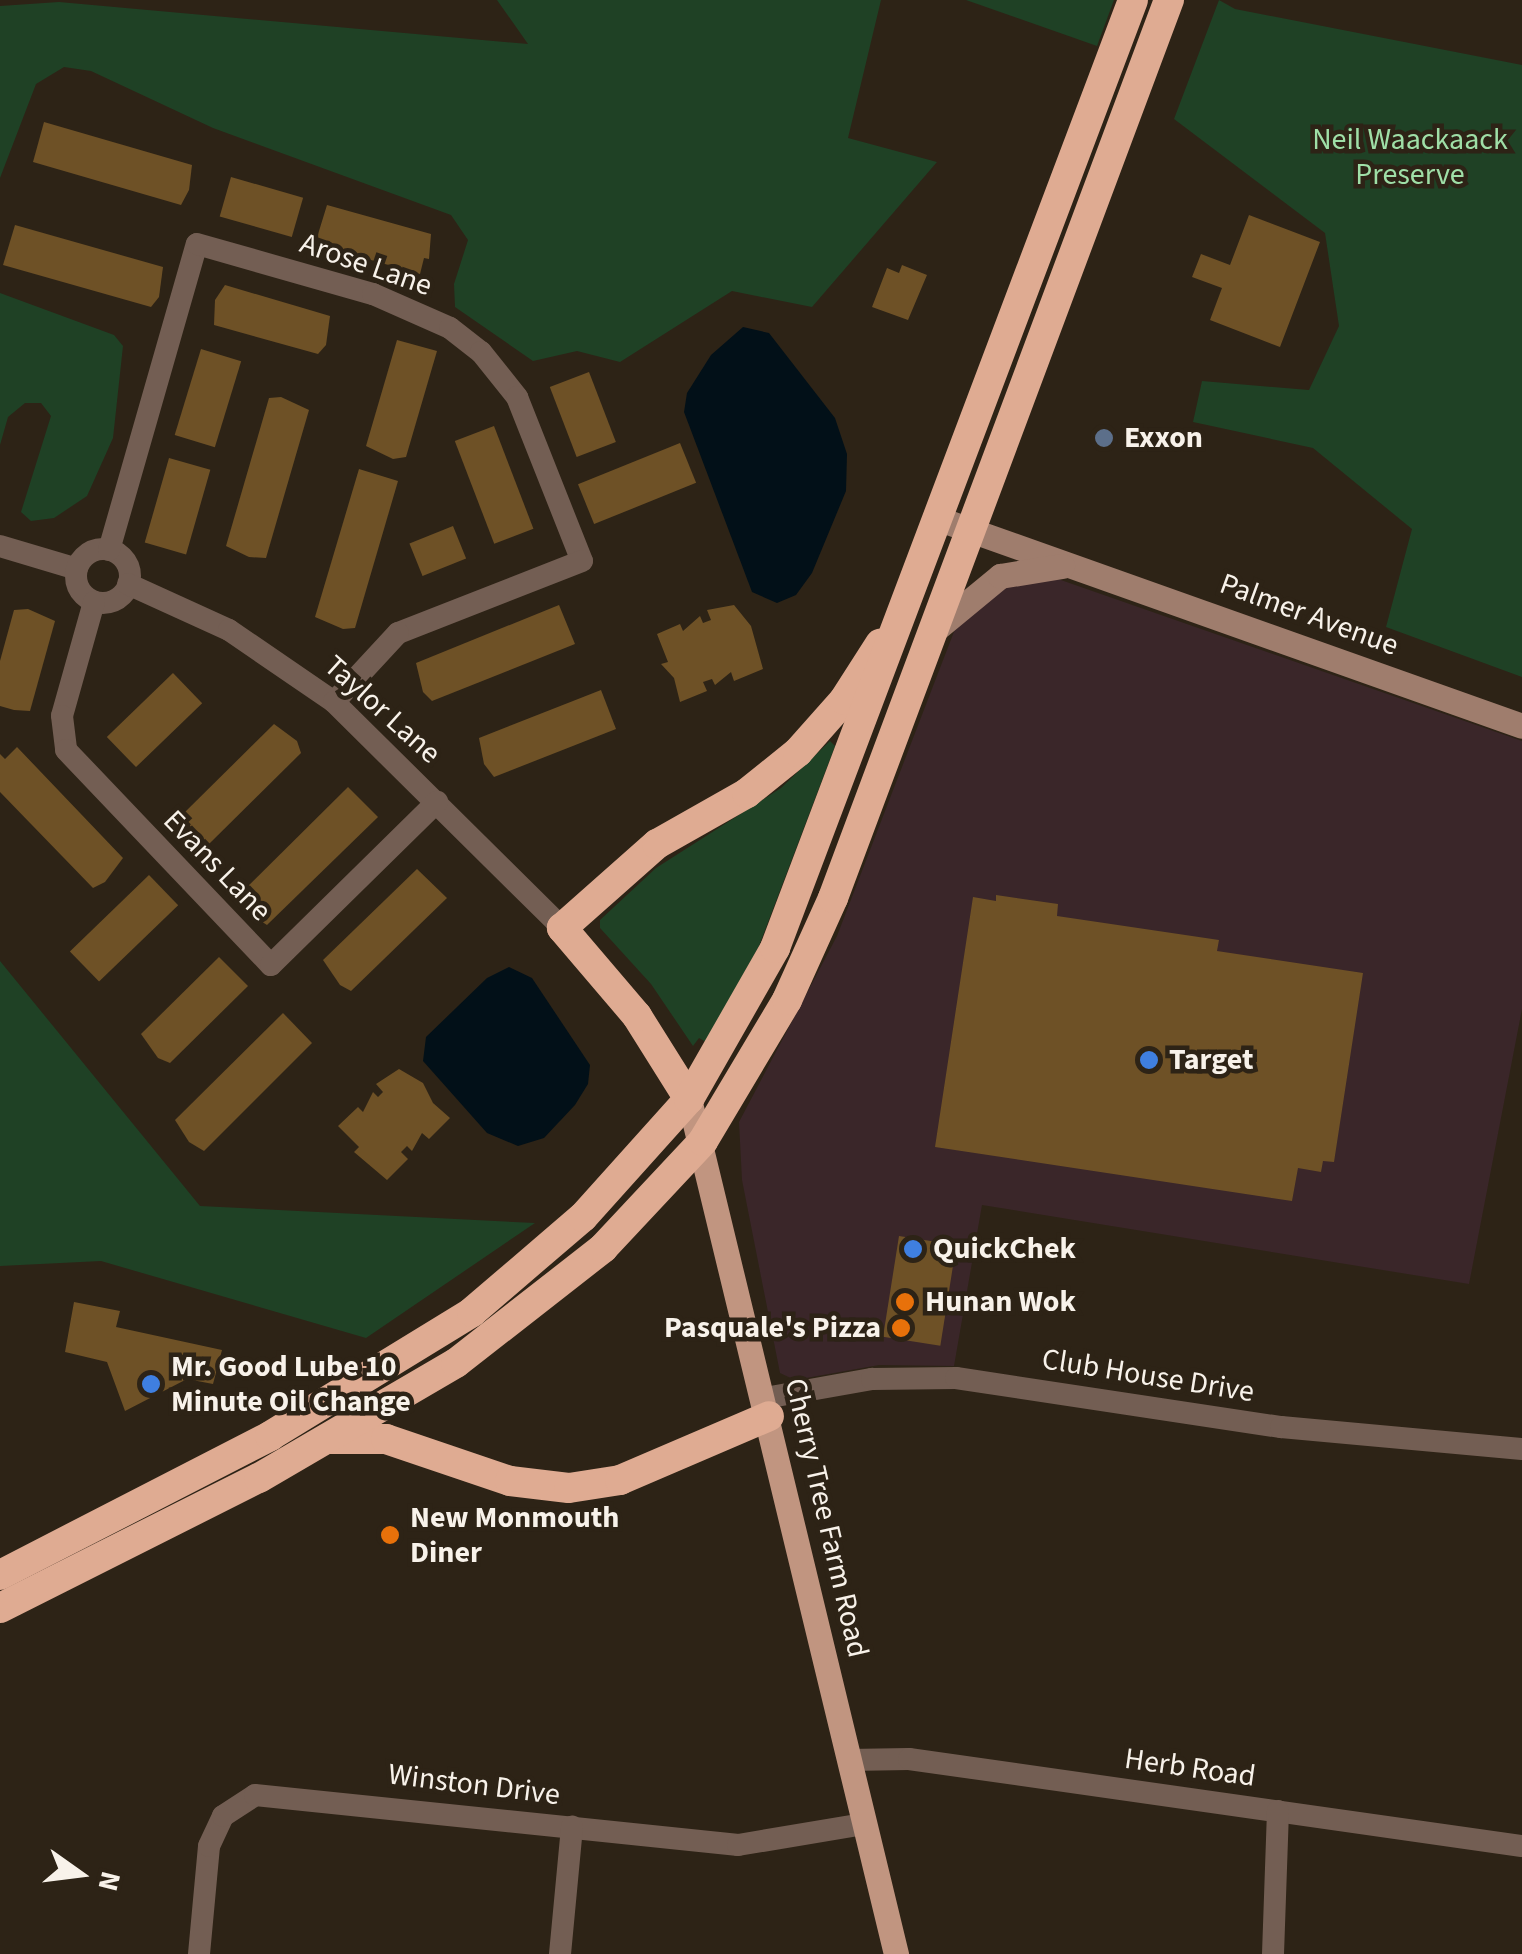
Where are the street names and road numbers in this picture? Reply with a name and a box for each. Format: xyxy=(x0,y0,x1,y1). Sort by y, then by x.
street label: Arose Lane xyxy=(295,226,437,304)
street label: Palmer Avenue xyxy=(1215,566,1403,664)
street label: Taylor Lane xyxy=(316,648,448,772)
street label: Evans Lane xyxy=(155,803,279,929)
street label: Club House Drive xyxy=(1039,1341,1257,1411)
street label: Cherry Tree Farm Road xyxy=(776,1375,876,1661)
street label: Herb Road xyxy=(1122,1741,1258,1795)
street label: Winston Drive xyxy=(386,1757,562,1813)

